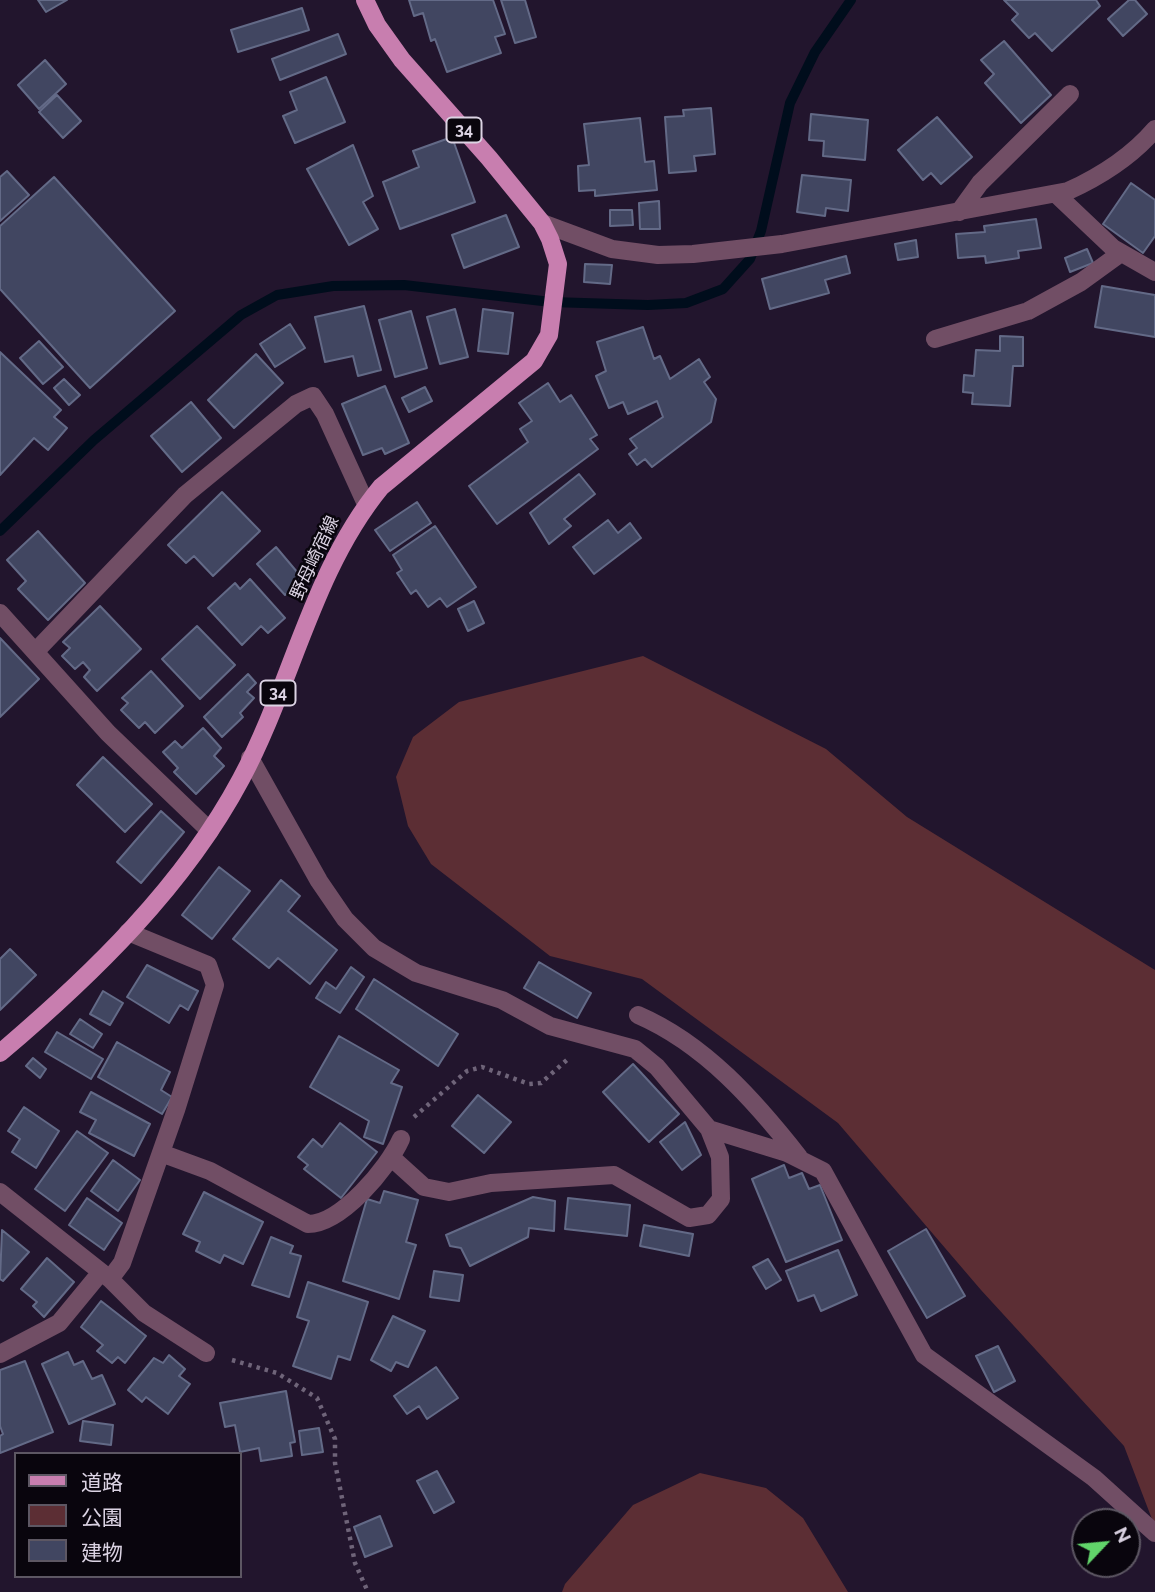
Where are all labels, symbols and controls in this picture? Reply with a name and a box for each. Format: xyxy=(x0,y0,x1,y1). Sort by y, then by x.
road number: 34 xyxy=(447,118,482,142)
street label: 野母崎宿線 xyxy=(286,513,344,603)
road number: 34 xyxy=(260,680,296,706)
legend xyxy=(14,1452,242,1578)
text: 道路 xyxy=(81,1470,123,1495)
text: 公園 xyxy=(81,1505,123,1530)
north arrow xyxy=(1071,1508,1141,1578)
text: N xyxy=(1110,1523,1136,1546)
text: 建物 xyxy=(81,1540,123,1565)

